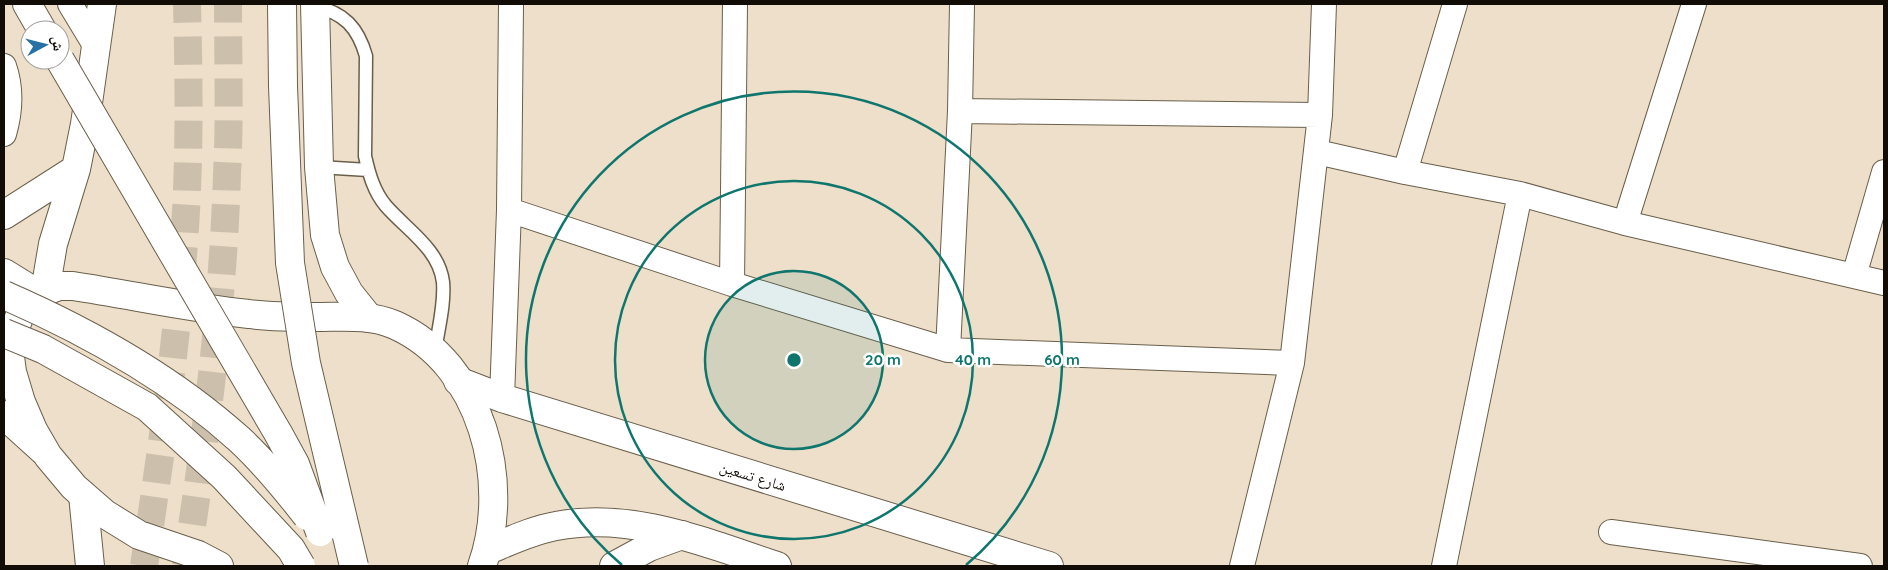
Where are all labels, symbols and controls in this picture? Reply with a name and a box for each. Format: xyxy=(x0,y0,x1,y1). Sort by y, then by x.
north arrow xyxy=(20,20,70,70)
text: ش xyxy=(48,35,68,52)
text: 20 m xyxy=(865,350,901,369)
text: 40 m xyxy=(955,350,991,369)
text: 60 m xyxy=(1044,350,1080,369)
centre of rings xyxy=(785,351,803,369)
street label: شارع تسعين xyxy=(717,457,788,496)

